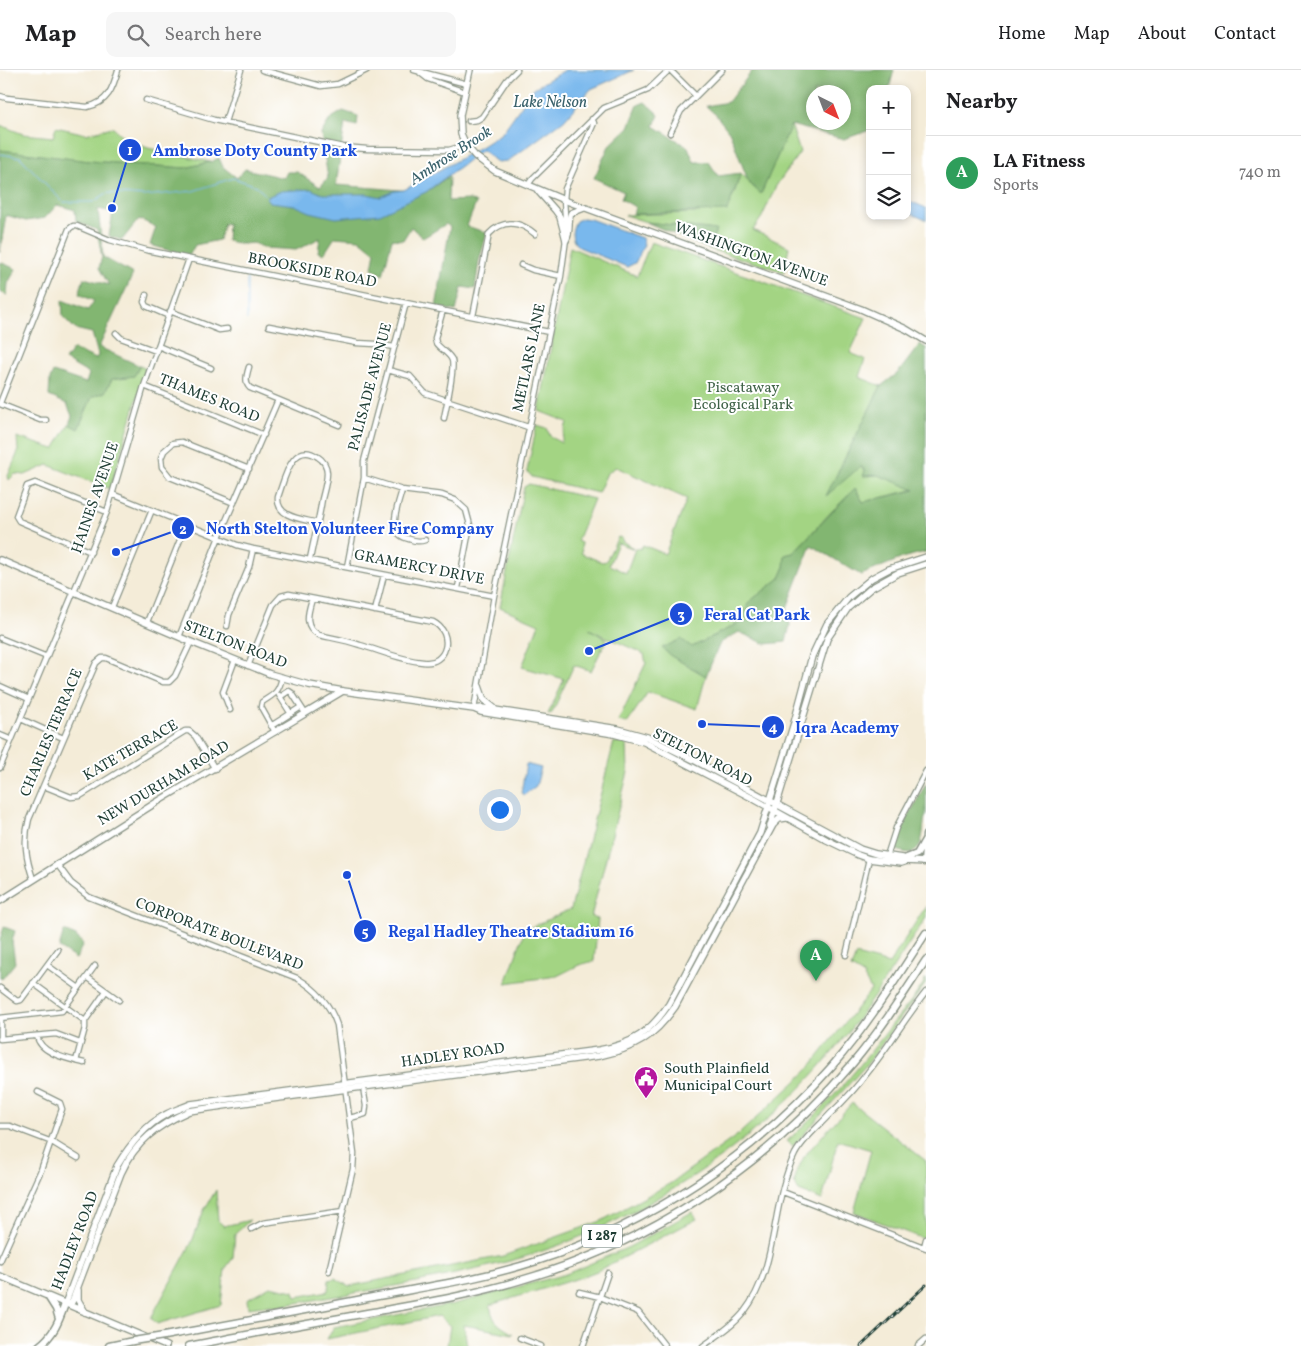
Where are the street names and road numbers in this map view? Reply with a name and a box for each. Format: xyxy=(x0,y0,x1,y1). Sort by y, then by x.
street label: WASHINGTON AVENUE xyxy=(671,217,831,293)
street label: BROOKSIDE ROAD xyxy=(246,248,378,294)
street label: METLARS LANE xyxy=(508,302,552,414)
street label: PALISADE AVENUE xyxy=(344,321,398,453)
street label: THAMES ROAD xyxy=(155,369,263,429)
street label: HAINES AVENUE xyxy=(67,440,125,556)
street label: GRAMERCY DRIVE xyxy=(352,545,486,591)
street label: STELTON ROAD xyxy=(180,616,290,674)
street label: CHARLES TERRACE xyxy=(16,666,88,800)
street label: KATE TERRACE xyxy=(80,715,182,787)
street label: STELTON ROAD xyxy=(649,724,755,792)
street label: NEW DURHAM ROAD xyxy=(94,736,234,832)
street label: CORPORATE BOULEVARD xyxy=(132,893,306,977)
street label: HADLEY ROAD xyxy=(400,1038,506,1074)
street label: HADLEY ROAD xyxy=(47,1188,105,1293)
road number: I 287 xyxy=(582,1224,622,1248)

